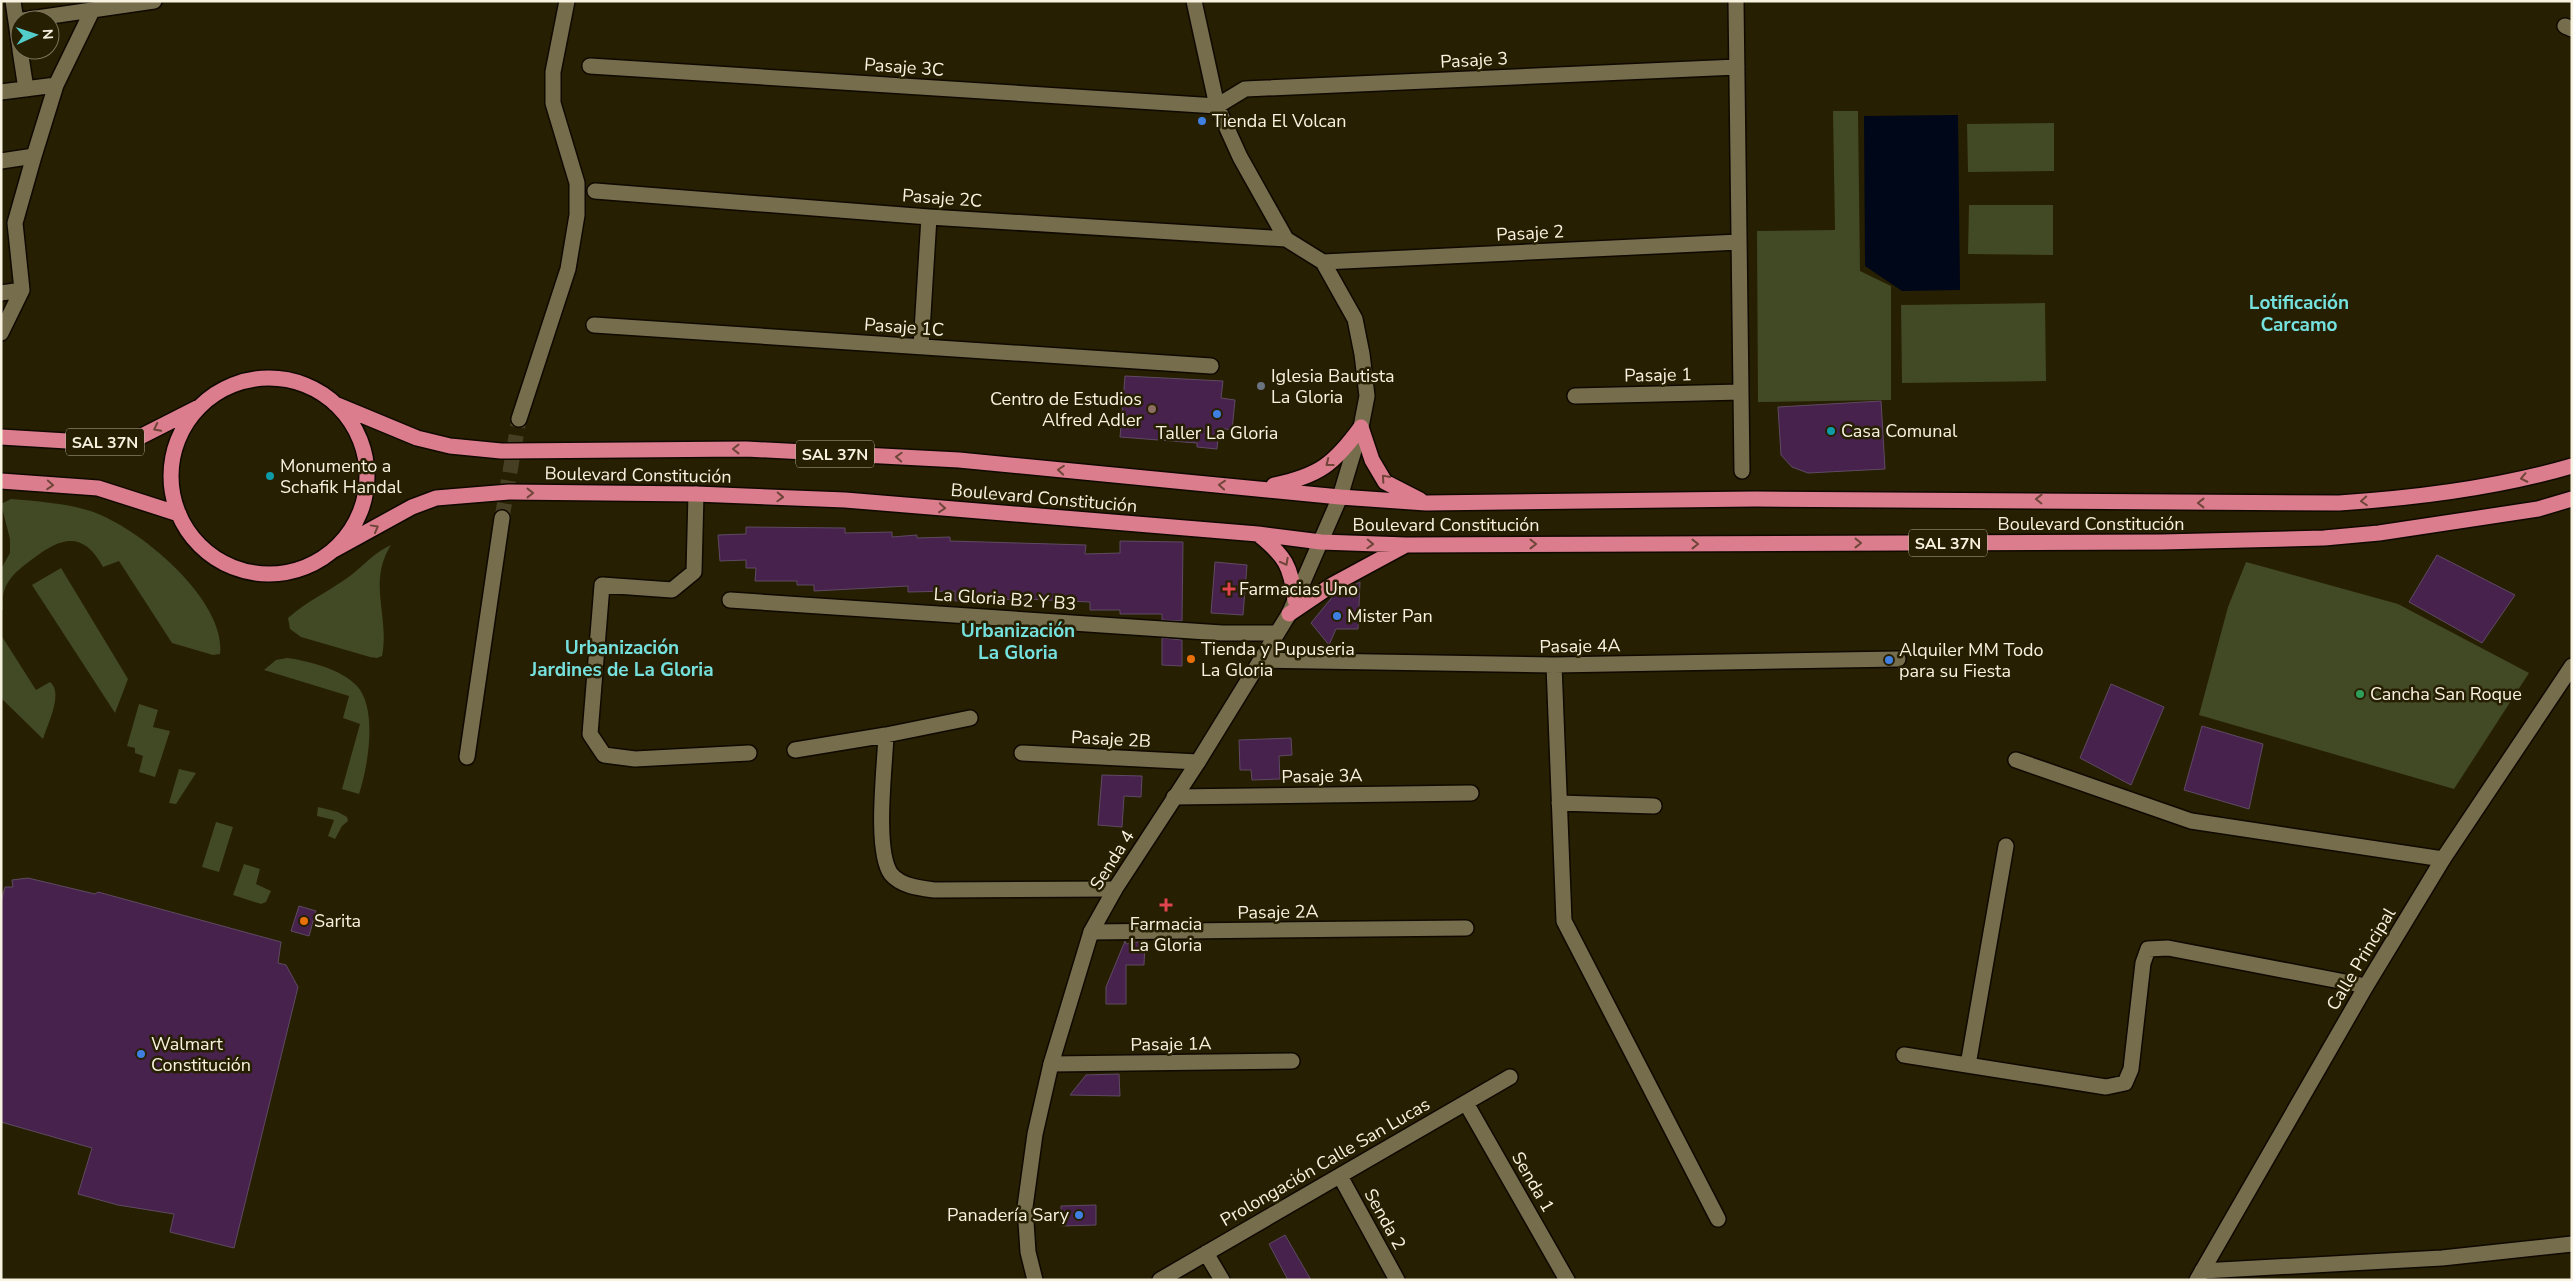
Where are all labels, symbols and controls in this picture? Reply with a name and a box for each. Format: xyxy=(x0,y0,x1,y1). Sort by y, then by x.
north arrow xyxy=(10,10,60,60)
text: N xyxy=(38,29,57,40)
street label: Pasaje 3 xyxy=(1439,46,1509,74)
street label: Pasaje 3C xyxy=(863,52,945,82)
place label: Tienda El Volcan xyxy=(1212,109,1347,133)
marker: Tienda El Volcan xyxy=(1196,115,1208,127)
street label: Pasaje 2C xyxy=(901,183,983,213)
street label: Pasaje 2 xyxy=(1495,219,1565,247)
district label: Lotificación Carcamo xyxy=(2249,290,2349,338)
street label: Pasaje 1C xyxy=(863,312,945,342)
street label: Pasaje 1 xyxy=(1624,362,1692,388)
place label: Iglesia Bautista La Gloria xyxy=(1271,364,1395,409)
marker: Iglesia Bautista La Gloria xyxy=(1255,380,1267,392)
place label: Centro de Estudios Alfred Adler xyxy=(990,387,1143,432)
marker: Centro de Estudios Alfred Adler xyxy=(1146,403,1158,415)
marker: Taller La Gloria xyxy=(1211,408,1223,420)
place label: Casa Comunal xyxy=(1841,419,1958,443)
place label: Taller La Gloria xyxy=(1156,421,1278,445)
one-way arrow xyxy=(153,422,162,432)
marker: Casa Comunal xyxy=(1825,425,1837,437)
road number: SAL 37N xyxy=(66,428,144,456)
road number: SAL 37N xyxy=(796,440,874,468)
one-way arrow xyxy=(732,444,740,454)
one-way arrow xyxy=(894,452,902,463)
place label: Monumento a Schafik Handal xyxy=(280,454,402,499)
one-way arrow xyxy=(1326,458,1335,466)
street label: Boulevard Constitución xyxy=(544,461,732,489)
one-way arrow xyxy=(1056,465,1064,476)
marker: Monumento a Schafik Handal xyxy=(264,470,276,482)
one-way arrow xyxy=(2520,472,2529,483)
one-way arrow xyxy=(1381,474,1390,483)
street label: Boulevard Constitución xyxy=(950,478,1138,518)
one-way arrow xyxy=(46,479,54,490)
one-way arrow xyxy=(1218,479,1226,490)
one-way arrow xyxy=(526,487,534,498)
one-way arrow xyxy=(776,492,784,503)
one-way arrow xyxy=(2035,494,2042,504)
one-way arrow xyxy=(2359,496,2367,507)
one-way arrow xyxy=(2197,497,2205,508)
one-way arrow xyxy=(938,502,946,513)
street label: Boulevard Constitución xyxy=(1998,512,2184,536)
street label: Boulevard Constitución xyxy=(1353,513,1539,537)
one-way arrow xyxy=(369,524,378,534)
road number: SAL 37N xyxy=(1909,530,1987,556)
one-way arrow xyxy=(1854,538,1862,548)
one-way arrow xyxy=(1366,539,1374,549)
one-way arrow xyxy=(1529,539,1537,549)
one-way arrow xyxy=(1692,539,1699,549)
one-way arrow xyxy=(1279,557,1289,566)
place label: Farmacias Uno xyxy=(1239,577,1358,601)
street label: La Gloria B2 Y B3 xyxy=(933,582,1077,616)
marker: Farmacias Uno xyxy=(1223,583,1235,595)
place label: Mister Pan xyxy=(1347,604,1433,628)
marker: Mister Pan xyxy=(1331,610,1343,622)
district label: Urbanización La Gloria xyxy=(961,618,1075,666)
street label: Pasaje 4A xyxy=(1539,633,1621,659)
district label: Urbanización Jardines de La Gloria xyxy=(529,635,714,683)
place label: Tienda y Pupuseria La Gloria xyxy=(1201,637,1355,682)
place label: Alquiler MM Todo para su Fiesta xyxy=(1899,638,2043,683)
marker: Tienda y Pupuseria La Gloria xyxy=(1185,653,1197,665)
marker: Alquiler MM Todo para su Fiesta xyxy=(1883,654,1895,666)
place label: Cancha San Roque xyxy=(2370,682,2522,706)
marker: Cancha San Roque xyxy=(2354,688,2366,700)
street label: Pasaje 2B xyxy=(1070,725,1152,753)
street label: Pasaje 3A xyxy=(1281,763,1363,789)
street label: Senda 4 xyxy=(1084,825,1140,894)
marker: Farmacia La Gloria xyxy=(1160,899,1172,911)
street label: Pasaje 2A xyxy=(1237,899,1319,925)
street label: Calle Principal xyxy=(2321,903,2402,1015)
place label: Sarita xyxy=(314,909,361,933)
place label: Farmacia La Gloria xyxy=(1130,912,1202,957)
marker: Sarita xyxy=(298,915,310,927)
street label: Pasaje 1A xyxy=(1130,1031,1212,1057)
place label: Walmart Constitución xyxy=(151,1032,251,1077)
marker: Walmart Constitución xyxy=(135,1048,147,1060)
street label: Prolongación Calle San Lucas xyxy=(1216,1092,1434,1232)
street label: Senda 1 xyxy=(1506,1147,1560,1217)
street label: Senda 2 xyxy=(1358,1184,1412,1254)
place label: Panadería Sary xyxy=(947,1203,1070,1227)
marker: Panadería Sary xyxy=(1073,1209,1085,1221)

